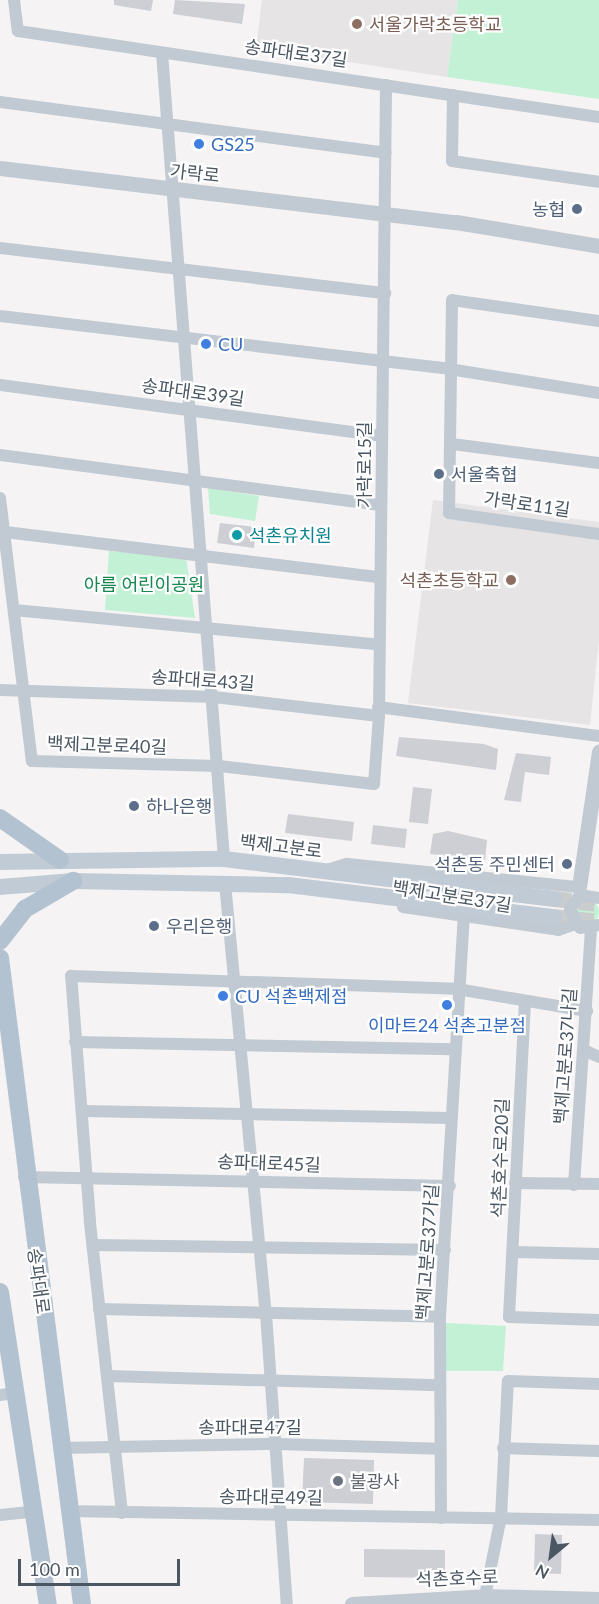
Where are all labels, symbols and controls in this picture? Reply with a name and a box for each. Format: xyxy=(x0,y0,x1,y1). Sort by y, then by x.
place label: 서울가락초등학교 xyxy=(369,13,501,35)
marker: 서울가락초등학교 xyxy=(350,17,364,31)
street label: 송파대로37길 xyxy=(243,35,349,71)
place label: GS25 xyxy=(211,133,255,155)
marker: GS25 xyxy=(192,137,206,151)
street label: 가락로 xyxy=(169,160,221,186)
place label: 농협 xyxy=(532,198,565,220)
marker: 농협 xyxy=(570,202,584,216)
place label: CU xyxy=(218,333,243,355)
marker: CU xyxy=(199,337,213,351)
street label: 송파대로39길 xyxy=(140,374,246,410)
street label: 가락로15길 xyxy=(353,421,375,509)
place label: 서울축협 xyxy=(451,463,517,485)
marker: 서울축협 xyxy=(432,467,446,481)
street label: 가락로11길 xyxy=(482,487,572,521)
place label: 석촌유치원 xyxy=(249,524,332,546)
marker: 석촌유치원 xyxy=(230,528,244,542)
place label: 석촌초등학교 xyxy=(400,569,499,591)
park label: 아름 어린이공원 xyxy=(84,573,204,595)
marker: 석촌초등학교 xyxy=(504,573,518,587)
street label: 송파대로43길 xyxy=(151,666,255,694)
street label: 백제고분로40길 xyxy=(47,732,167,758)
place label: 하나은행 xyxy=(146,795,212,817)
marker: 하나은행 xyxy=(127,799,141,813)
street label: 백제고분로 xyxy=(239,830,323,862)
place label: 석촌동 주민센터 xyxy=(434,853,555,875)
marker: 석촌동 주민센터 xyxy=(560,857,574,871)
street label: 백제고분로37길 xyxy=(391,876,513,916)
place label: 우리은행 xyxy=(166,915,232,937)
marker: 우리은행 xyxy=(147,919,161,933)
place label: CU 석촌백제점 xyxy=(235,985,348,1007)
street label: 백제고분로37나길 xyxy=(549,987,581,1125)
marker: CU 석촌백제점 xyxy=(216,989,230,1003)
marker: 이마트24 석촌고분점 xyxy=(440,998,454,1012)
place label: 이마트24 석촌고분점 xyxy=(368,1014,526,1036)
street label: 석촌호수로20길 xyxy=(487,1098,513,1218)
street label: 송파대로45길 xyxy=(217,1150,321,1176)
street label: 백제고분로37가길 xyxy=(411,1183,443,1321)
street label: 송파대로 xyxy=(24,1247,54,1315)
street label: 송파대로47길 xyxy=(198,1416,302,1438)
place label: 불광사 xyxy=(350,1470,400,1492)
marker: 불광사 xyxy=(331,1474,345,1488)
street label: 송파대로49길 xyxy=(219,1485,323,1509)
north arrow xyxy=(521,1526,581,1586)
scale bar xyxy=(21,1547,183,1585)
text: 100 m xyxy=(29,1558,80,1580)
text: N xyxy=(532,1561,552,1583)
street label: 석촌호수로 xyxy=(415,1566,499,1590)

